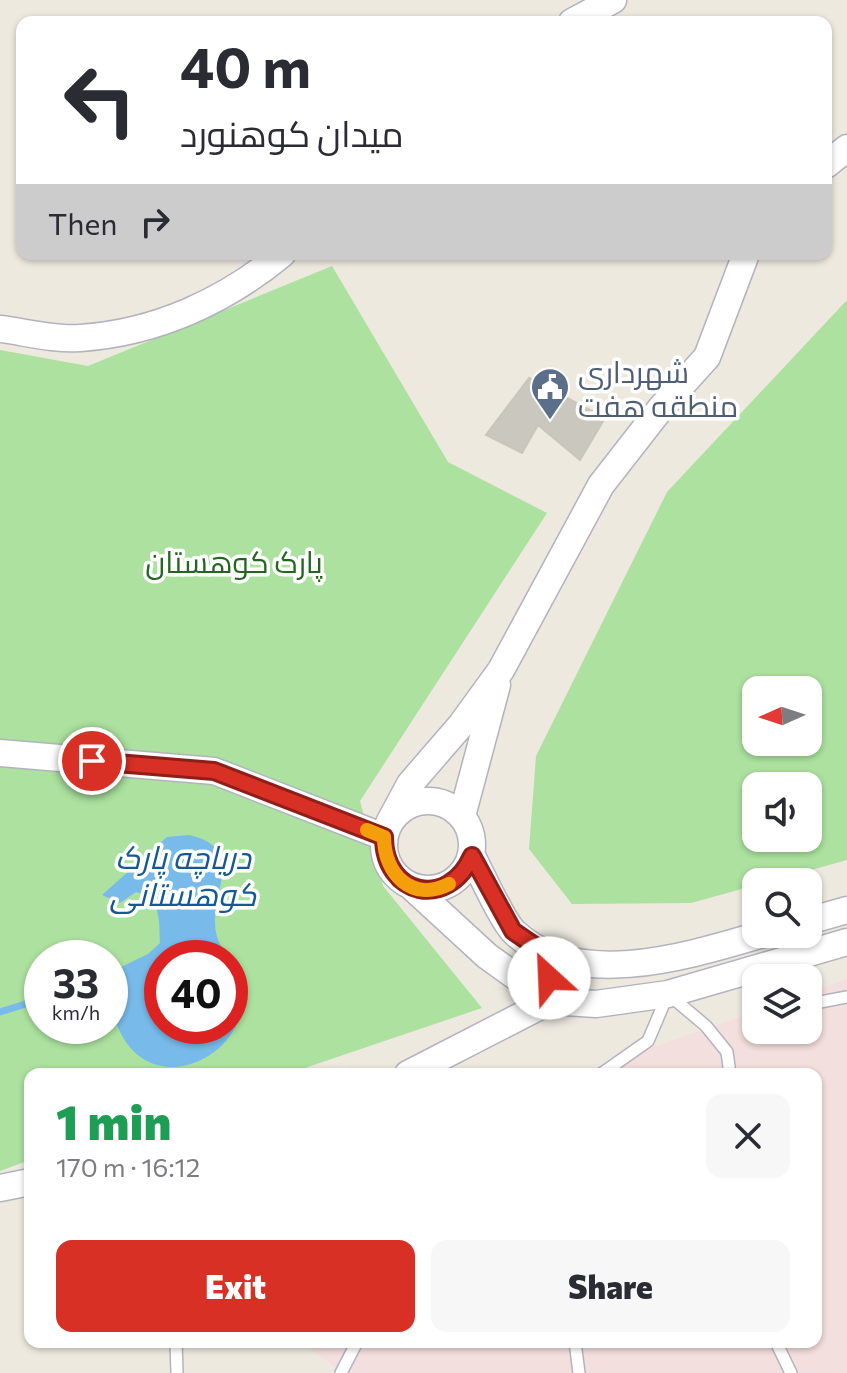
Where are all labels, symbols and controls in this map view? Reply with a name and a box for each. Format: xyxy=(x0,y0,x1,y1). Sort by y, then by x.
text: 40 m xyxy=(180,31,311,100)
icon: left xyxy=(48,48,152,152)
text: میدان کوهنورد xyxy=(180,110,404,154)
icon: right xyxy=(133,200,177,244)
text: Then xyxy=(48,204,117,241)
place label: شهرداری منطقه هفت xyxy=(578,352,738,423)
public building icon: شهرداری منطقه هفت xyxy=(529,366,571,421)
park label: پارک کوهستان xyxy=(145,542,323,582)
north arrow xyxy=(742,676,822,756)
map controls xyxy=(742,676,822,1044)
pin xyxy=(58,727,126,795)
icon: arrive xyxy=(70,739,114,783)
button: sound xyxy=(742,772,822,852)
water label: دریاچه پارک کوهستانی xyxy=(109,836,257,914)
button: search xyxy=(742,868,822,948)
position arrow xyxy=(507,936,591,1020)
speed limit sign: 40 xyxy=(144,940,248,1044)
text: 33 xyxy=(53,957,99,1006)
button: layers xyxy=(742,964,822,1044)
text: km/h xyxy=(52,1000,100,1024)
text: 1 min xyxy=(56,1091,171,1150)
button: close xyxy=(706,1094,790,1178)
text: 170 m · 16:12 xyxy=(56,1151,200,1182)
button: Exit xyxy=(56,1240,415,1332)
button: Share xyxy=(431,1240,790,1332)

